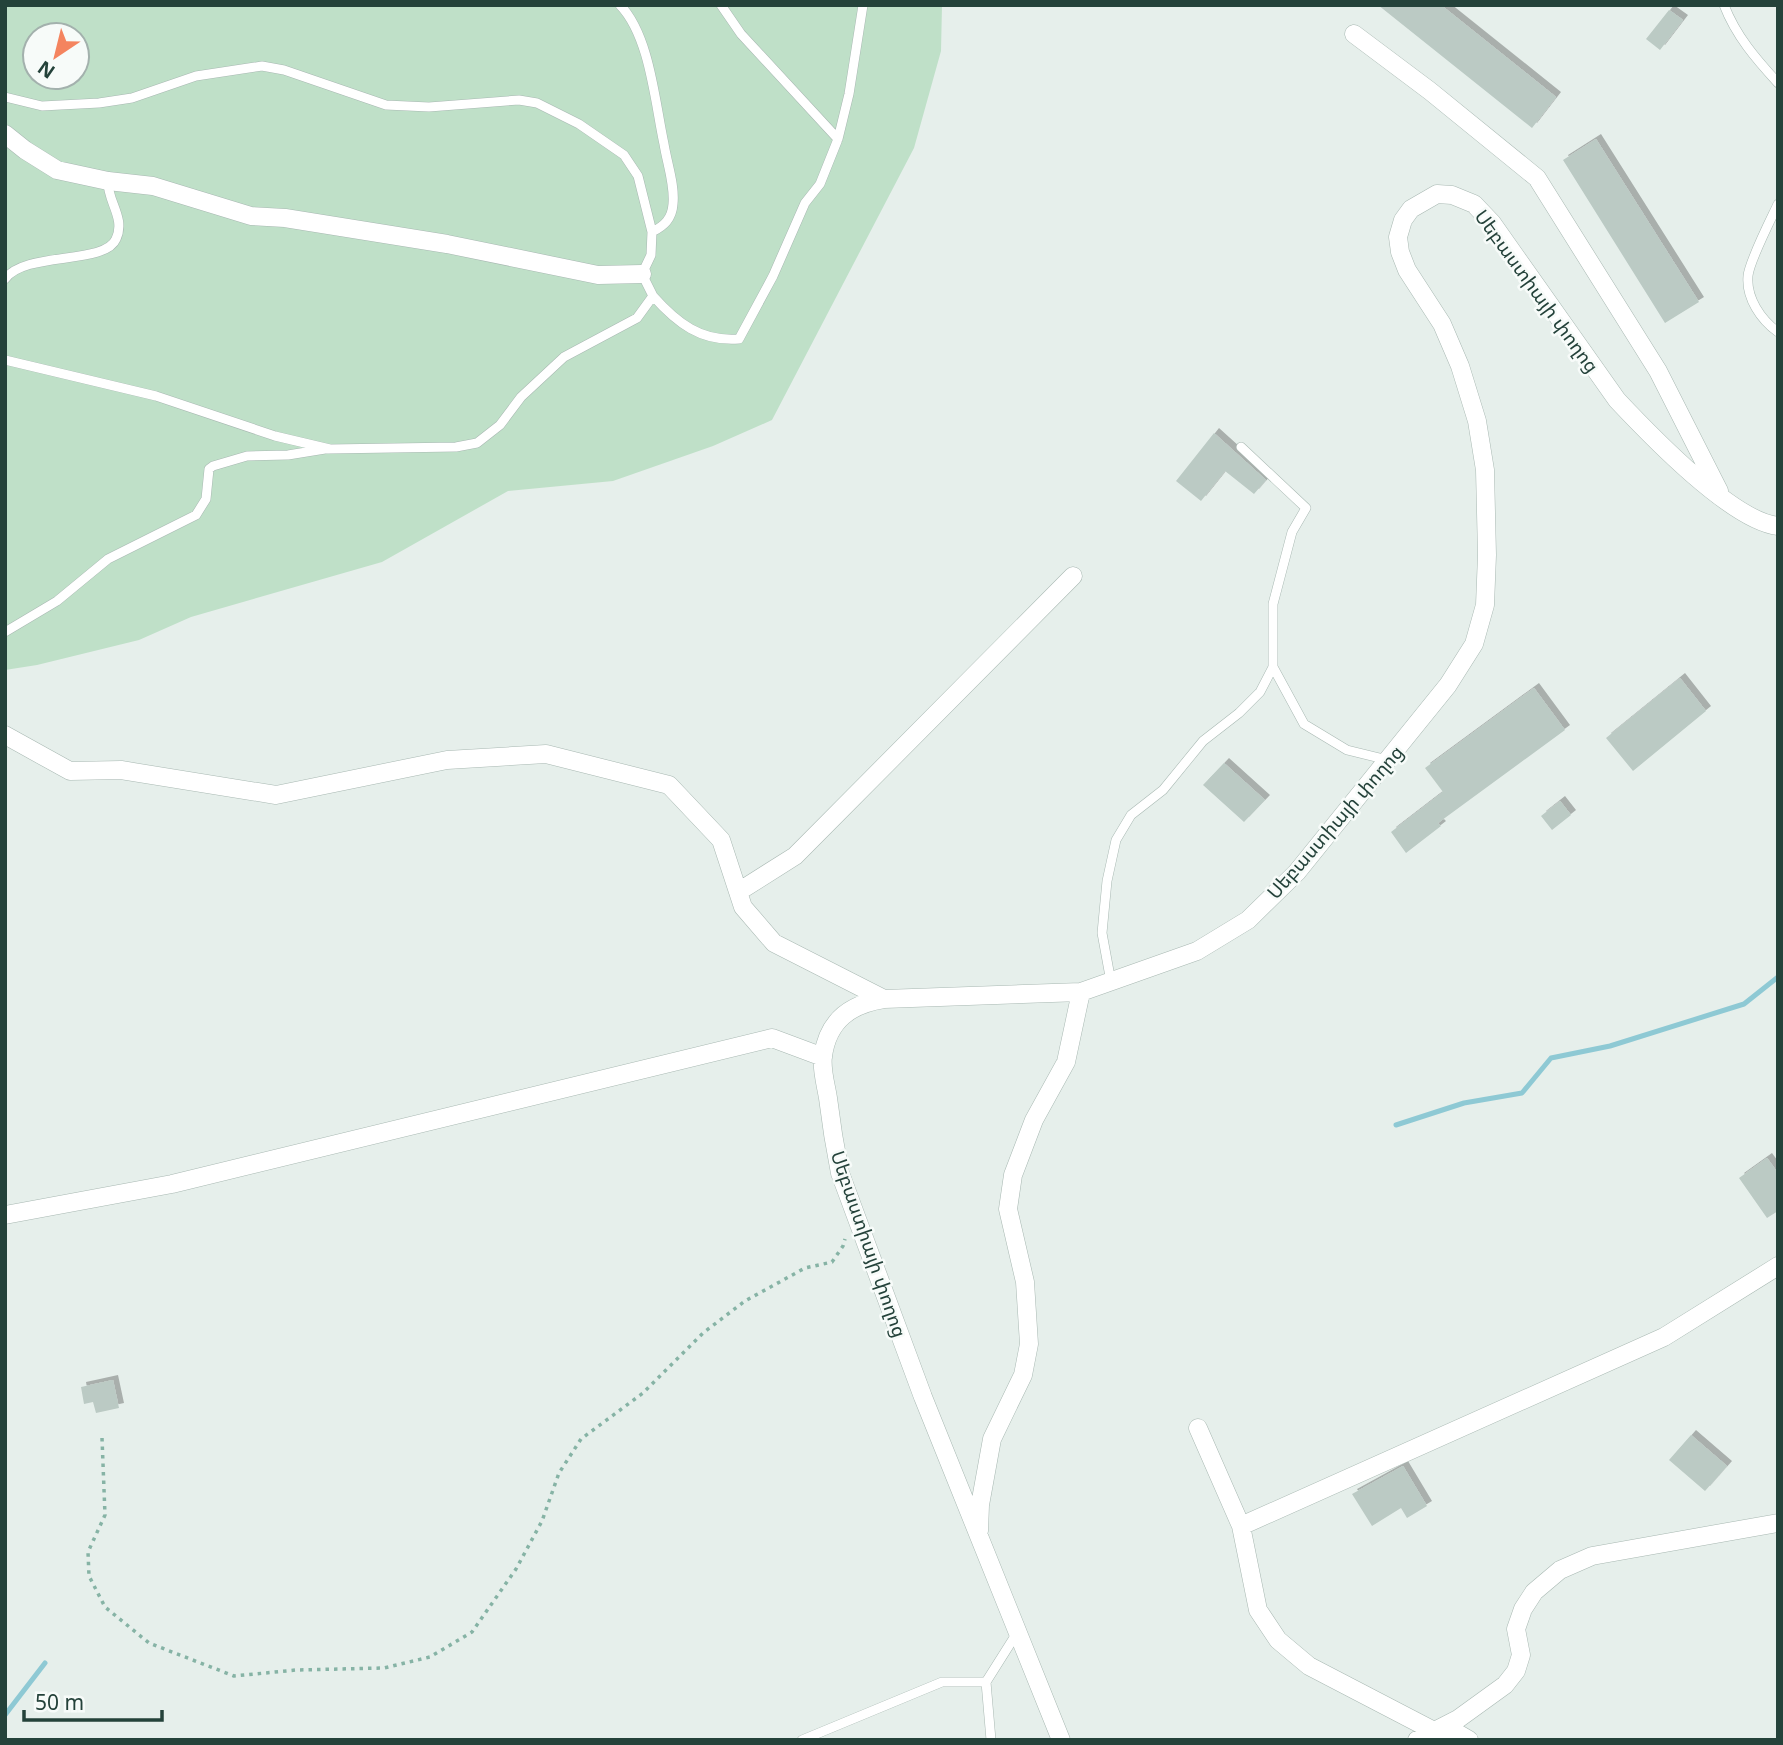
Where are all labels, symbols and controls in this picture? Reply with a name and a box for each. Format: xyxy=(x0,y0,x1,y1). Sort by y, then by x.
north arrow xyxy=(21,21,91,91)
text: N xyxy=(32,55,60,85)
street label: Սեբաստիայի փողոց xyxy=(1469,204,1605,378)
street label: Սեբաստիայի փողոց xyxy=(1261,740,1409,904)
street label: Սեբաստիայի փողոց xyxy=(825,1147,913,1341)
scale bar xyxy=(24,1678,163,1722)
text: 50 m xyxy=(35,1688,84,1716)

